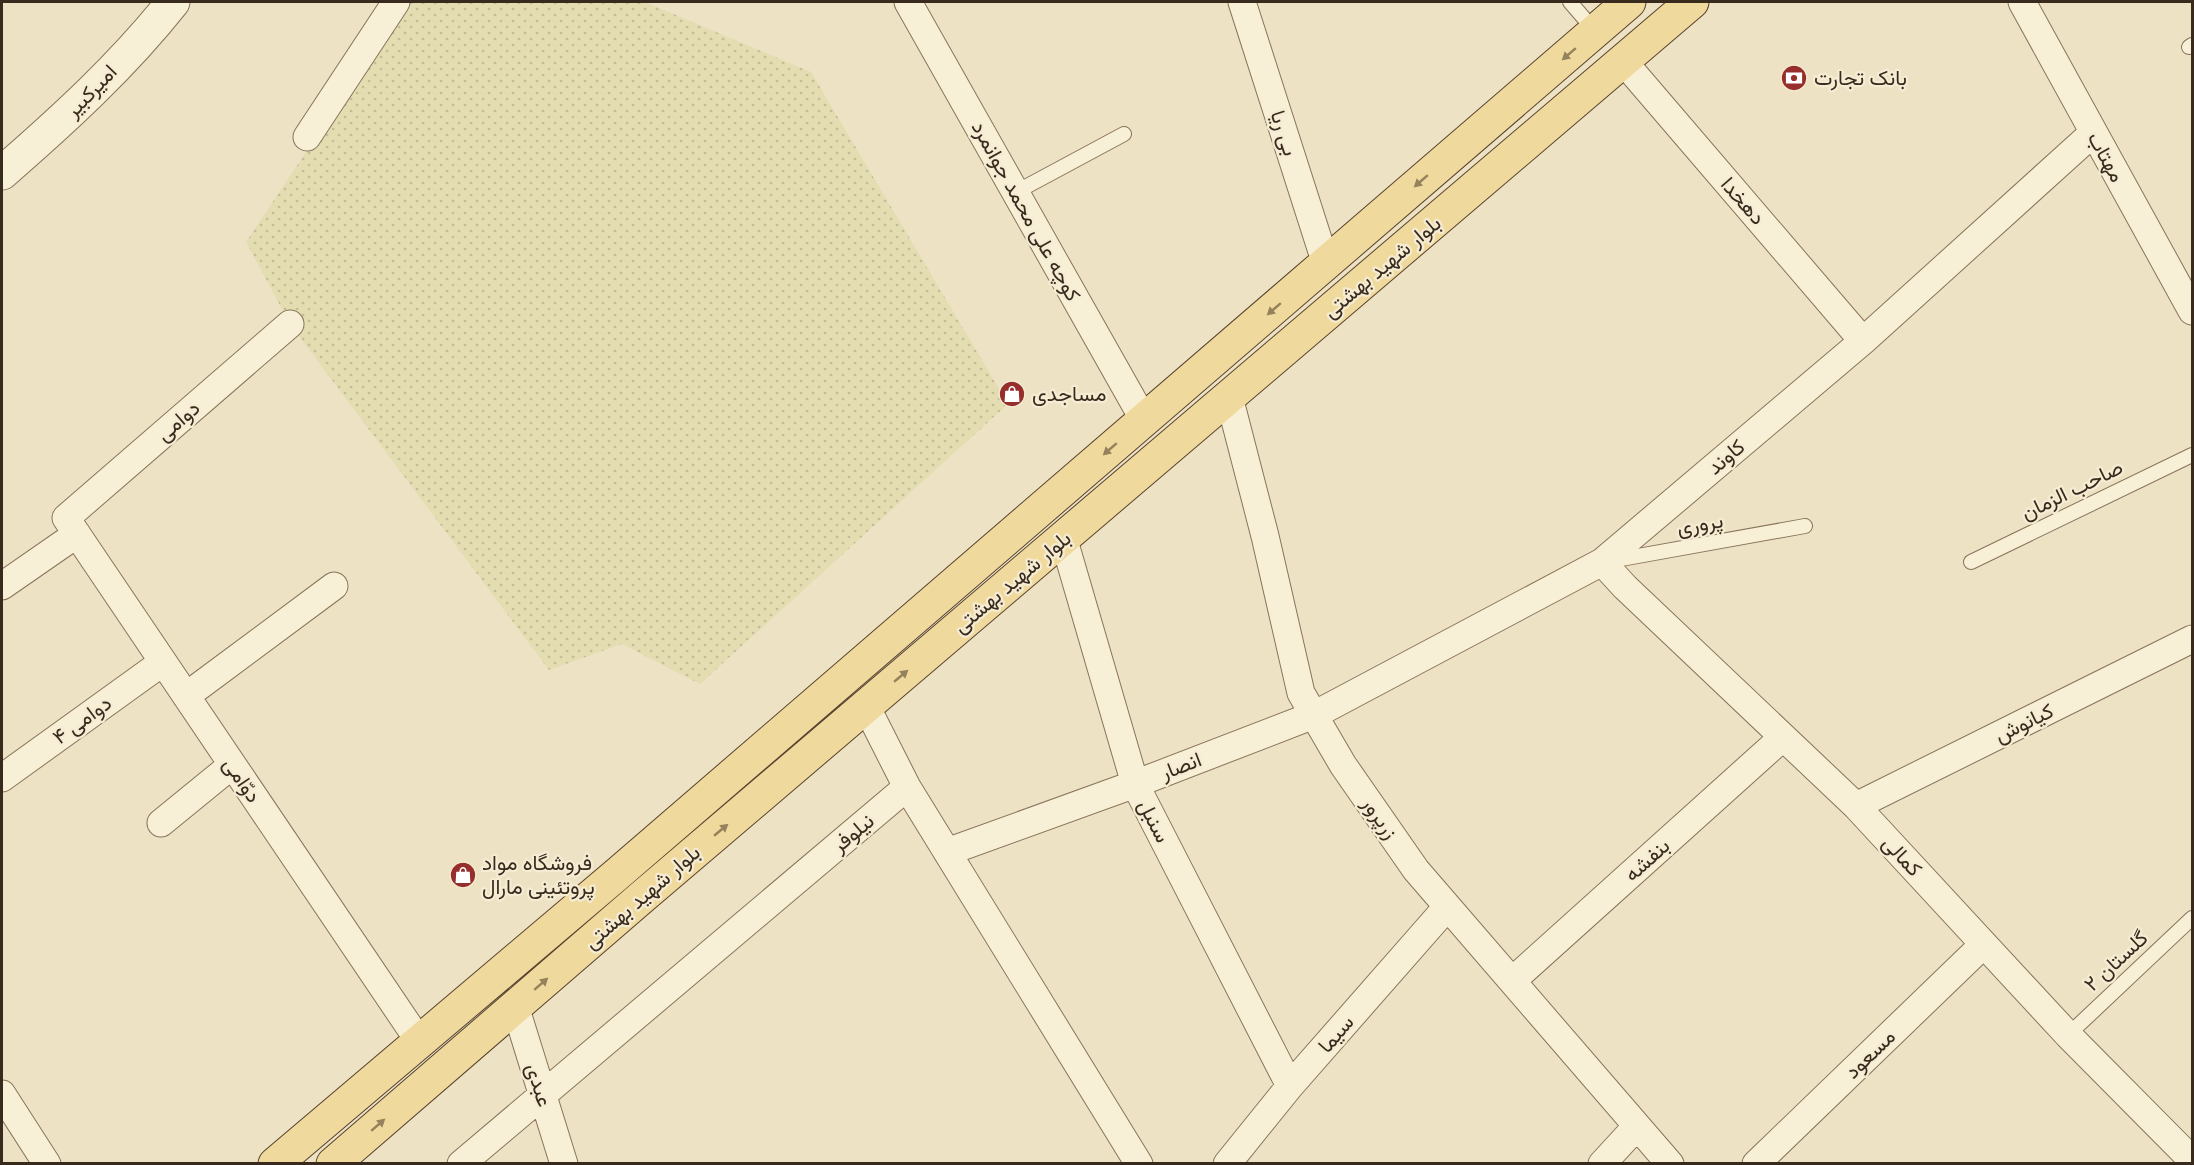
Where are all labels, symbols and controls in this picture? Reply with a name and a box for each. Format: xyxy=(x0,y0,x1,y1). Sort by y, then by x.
one-way arrow xyxy=(1561,48,1577,61)
street label: امیرکبیر xyxy=(57,57,122,124)
place label: بانک تجارت xyxy=(1814,62,1907,91)
bank icon: بانک تجارت xyxy=(1779,63,1809,93)
street label: بی ریا xyxy=(1264,106,1306,159)
street label: کوچه علی محمد جوانمرد xyxy=(965,115,1089,306)
street label: مهتاب xyxy=(2082,126,2133,187)
street label: دهخدا xyxy=(1716,170,1773,230)
one-way arrow xyxy=(1413,175,1429,188)
street label: بلوار شهید بهشتی xyxy=(1316,208,1446,324)
one-way arrow xyxy=(1267,302,1282,315)
place label: مساجدی xyxy=(1032,378,1106,406)
shop icon: مساجدی xyxy=(997,379,1027,409)
street label: دوامی xyxy=(149,393,205,447)
street label: کاوند xyxy=(1700,431,1750,480)
one-way arrow xyxy=(1102,443,1118,456)
street label: صاحب الزمان xyxy=(2015,451,2127,526)
street label: پروری xyxy=(1674,504,1725,542)
street label: بلوار شهید بهشتی xyxy=(946,523,1076,639)
one-way arrow xyxy=(893,670,908,683)
street label: دوامی ۴ xyxy=(46,687,117,750)
street label: کیانوش xyxy=(1989,695,2058,748)
street label: انصار xyxy=(1155,744,1205,786)
street label: دوّامی xyxy=(217,751,269,808)
street label: زرپرور xyxy=(1355,789,1406,845)
street label: سنبل xyxy=(1133,794,1178,846)
street label: نیلوفر xyxy=(824,806,879,859)
one-way arrow xyxy=(713,824,728,837)
street label: کمالی xyxy=(1877,828,1930,881)
street label: بنفشه xyxy=(1617,831,1674,886)
street label: بلوار شهید بهشتی xyxy=(576,837,706,955)
place label: فروشگاه مواد پروتئینی مارال xyxy=(482,847,595,901)
shop icon: فروشگاه مواد پروتئینی مارال xyxy=(448,860,478,890)
street label: گلستان ۲ xyxy=(2077,923,2153,996)
one-way arrow xyxy=(533,978,548,991)
street label: سیما xyxy=(1310,1008,1359,1058)
street label: مسعود xyxy=(1837,1022,1901,1084)
street label: عبدی xyxy=(521,1059,561,1110)
one-way arrow xyxy=(370,1118,385,1132)

